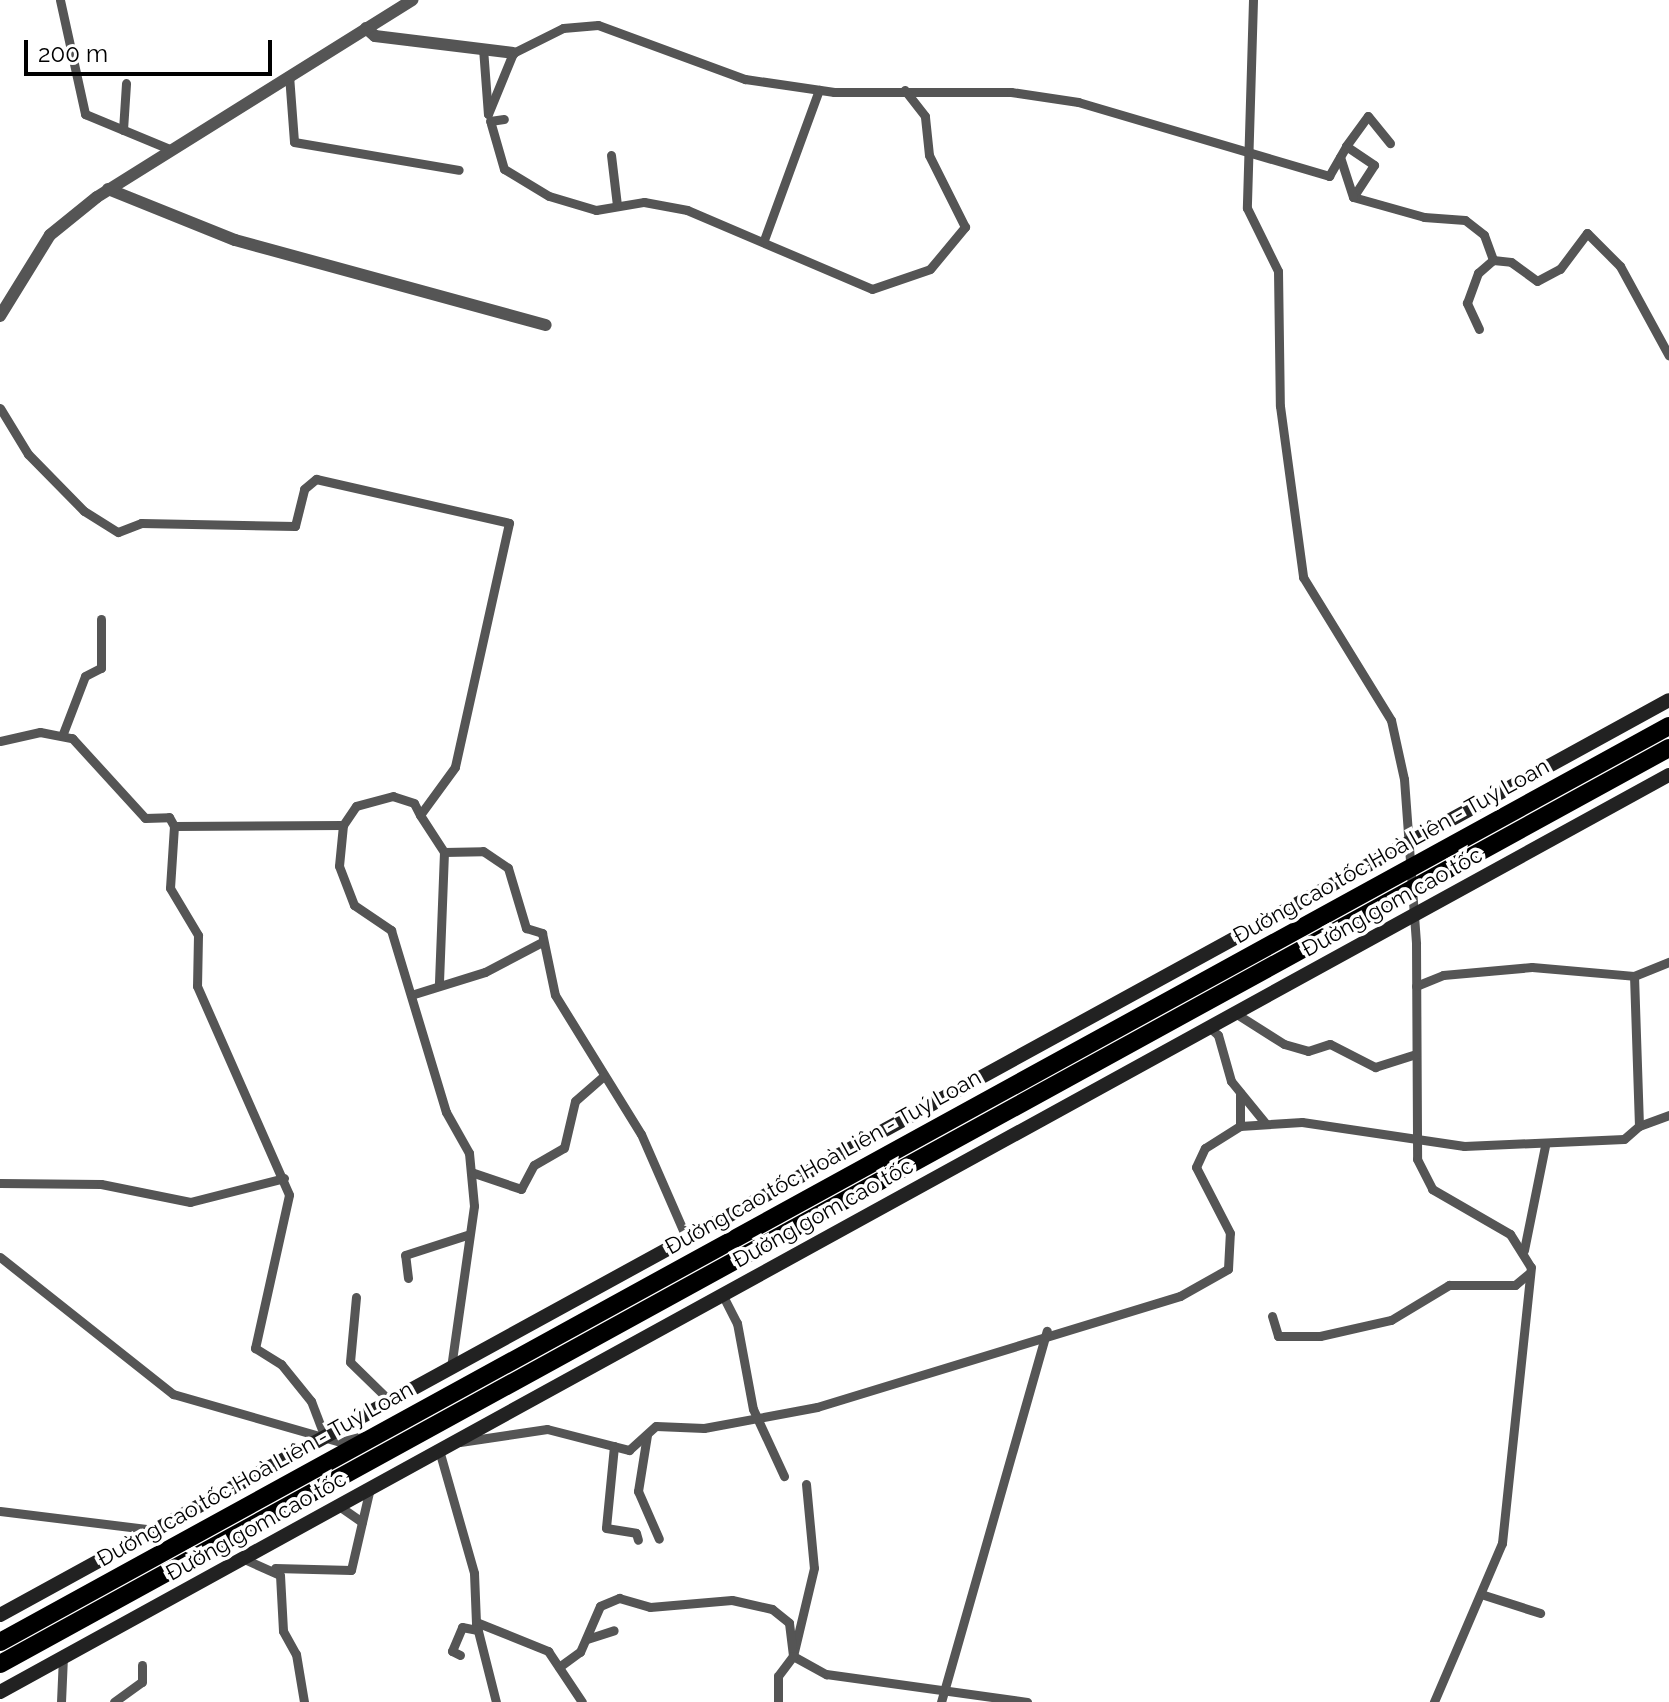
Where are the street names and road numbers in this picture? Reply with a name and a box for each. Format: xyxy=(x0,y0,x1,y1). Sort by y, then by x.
street label: Đường cao tốc Hoà Liên - Tuý Loan xyxy=(1228,753,1554,949)
street label: Đường gom cao tốc xyxy=(1297,842,1487,962)
street label: Đường cao tốc Hoà Liên - Tuý Loan xyxy=(660,1064,986,1260)
street label: Đường gom cao tốc xyxy=(728,1153,918,1273)
street label: Đường cao tốc Hoà Liên - Tuý Loan xyxy=(92,1376,418,1572)
street label: Đường gom cao tốc xyxy=(161,1466,351,1586)

